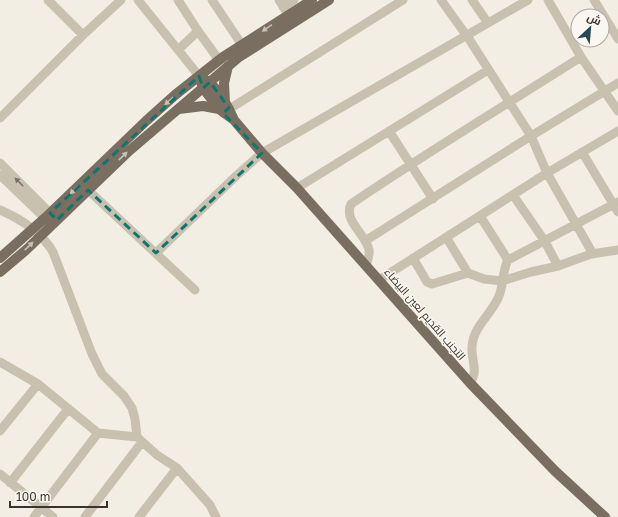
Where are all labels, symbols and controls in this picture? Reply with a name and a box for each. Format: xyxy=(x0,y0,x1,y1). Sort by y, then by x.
north arrow xyxy=(570,8,610,48)
text: ش xyxy=(585,10,604,28)
one-way arrow xyxy=(262,24,272,32)
one-way arrow xyxy=(164,96,174,106)
one-way arrow xyxy=(118,152,128,161)
one-way arrow xyxy=(14,177,24,187)
one-way arrow xyxy=(69,185,79,195)
one-way arrow xyxy=(24,241,34,251)
street label: التجنب القديم لعين البيضاء xyxy=(380,265,469,364)
scale bar xyxy=(10,483,107,509)
text: 100 m xyxy=(16,489,50,504)

